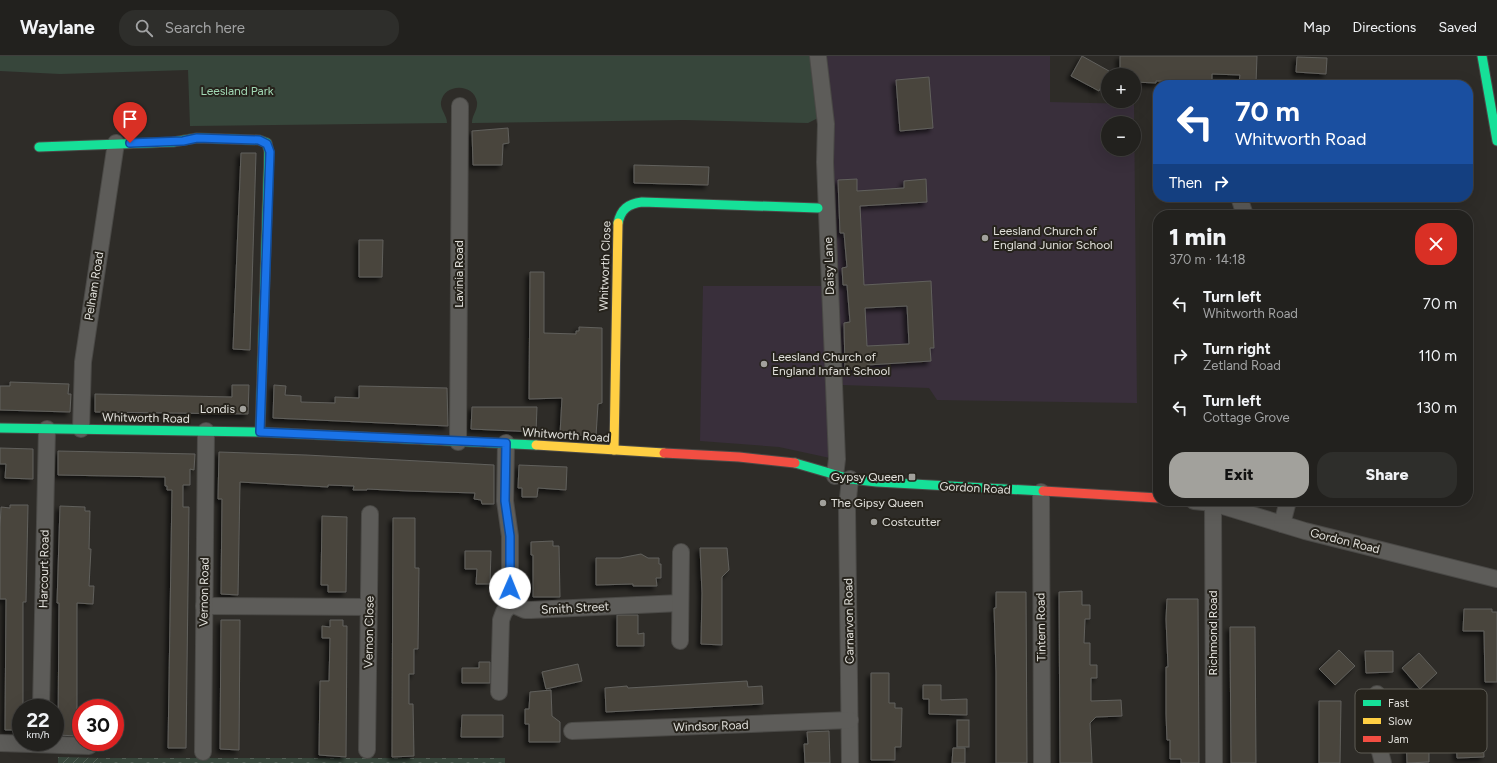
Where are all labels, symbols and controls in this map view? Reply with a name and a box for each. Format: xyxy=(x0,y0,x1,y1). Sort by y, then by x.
search box xyxy=(119,10,399,46)
text: Waylane xyxy=(20,16,95,39)
icon: search xyxy=(133,17,155,39)
text: Search here xyxy=(165,19,245,37)
text: Map xyxy=(1303,19,1331,36)
text: Directions xyxy=(1353,19,1416,36)
text: Saved xyxy=(1438,19,1477,36)
map controls xyxy=(1101,68,1141,156)
button: + xyxy=(1101,68,1141,108)
park label: Leesland Park xyxy=(200,84,274,98)
text: 70 m xyxy=(1235,94,1300,128)
icon: left xyxy=(1169,96,1221,148)
pin xyxy=(113,102,147,143)
icon: arrive xyxy=(119,108,141,130)
button: − xyxy=(1101,116,1141,156)
text: Whitworth Road xyxy=(1235,128,1366,150)
icon: right xyxy=(1210,172,1232,194)
text: Then xyxy=(1169,174,1202,192)
street label: Whitworth Close xyxy=(596,220,614,311)
text: 1 min xyxy=(1169,222,1226,251)
button: close xyxy=(1415,223,1457,265)
place label: Leesland Church of England Junior School xyxy=(993,224,1113,252)
marker: Leesland Church of England Junior School xyxy=(980,233,990,243)
street label: Daisy Lane xyxy=(821,237,837,295)
street label: Lavinia Road xyxy=(452,240,466,308)
street label: Pelham Road xyxy=(82,251,106,321)
text: 370 m · 14:18 xyxy=(1169,252,1245,267)
text: Turn left xyxy=(1203,288,1261,306)
icon: left xyxy=(1169,293,1191,315)
text: 70 m xyxy=(1423,295,1457,313)
text: Whitworth Road xyxy=(1203,306,1298,321)
text: Turn right xyxy=(1203,340,1271,358)
icon: right xyxy=(1169,345,1191,367)
text: 110 m xyxy=(1419,347,1457,365)
place label: Leesland Church of England Infant School xyxy=(772,350,890,378)
text: Zetland Road xyxy=(1203,358,1281,373)
marker: Leesland Church of England Infant School xyxy=(759,359,769,369)
text: Turn left xyxy=(1203,392,1261,410)
icon: left xyxy=(1169,397,1191,419)
text: 130 m xyxy=(1417,399,1457,417)
place label: Londis xyxy=(200,402,235,416)
marker: Londis xyxy=(238,404,248,414)
street label: Whitworth Road xyxy=(102,410,190,426)
text: Cottage Grove xyxy=(1203,410,1290,425)
street label: Whitworth Road xyxy=(522,425,610,445)
button: Exit xyxy=(1169,452,1309,498)
button: Share xyxy=(1317,452,1457,498)
place label: Gypsy Queen xyxy=(831,470,904,484)
marker: Gypsy Queen xyxy=(907,472,917,482)
street label: Gordon Road xyxy=(939,479,1011,497)
place label: The Gipsy Queen xyxy=(831,496,924,510)
marker: The Gipsy Queen xyxy=(818,498,828,508)
place label: Costcutter xyxy=(882,515,941,529)
marker: Costcutter xyxy=(869,517,879,527)
street label: Gordon Road xyxy=(1309,526,1381,556)
street label: Harcourt Road xyxy=(36,530,52,608)
street label: Vernon Road xyxy=(196,557,212,627)
position arrow xyxy=(489,567,531,609)
street label: Carnarvon Road xyxy=(841,578,857,664)
street label: Richmond Road xyxy=(1206,591,1220,675)
street label: Tintern Road xyxy=(1033,593,1049,661)
street label: Vernon Close xyxy=(361,595,377,668)
street label: Smith Street xyxy=(541,599,610,617)
legend xyxy=(1355,689,1487,753)
text: Fast xyxy=(1388,697,1409,710)
speed limit sign: 30 xyxy=(72,699,124,751)
text: 22 xyxy=(26,708,50,732)
text: Slow xyxy=(1388,715,1412,728)
street label: Windsor Road xyxy=(673,718,749,734)
text: km/h xyxy=(27,728,49,741)
text: Jam xyxy=(1388,733,1409,746)

